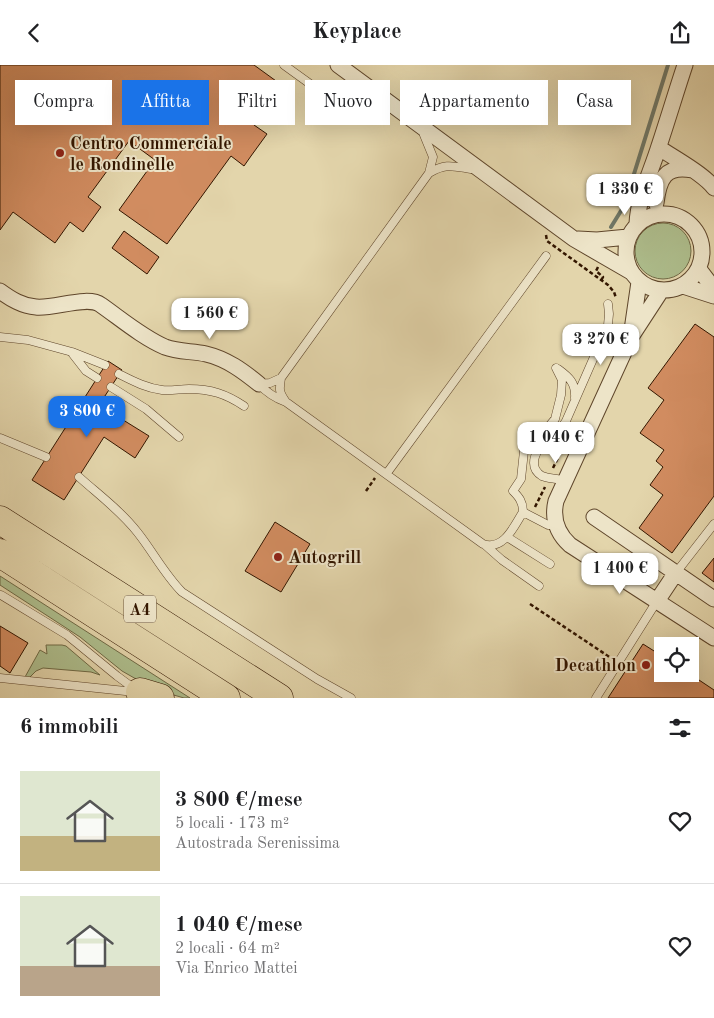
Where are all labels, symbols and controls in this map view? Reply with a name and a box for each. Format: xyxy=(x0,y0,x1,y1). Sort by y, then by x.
icon: back xyxy=(20,19,48,47)
icon: share xyxy=(666,19,694,47)
text: Keyplace xyxy=(312,21,402,43)
chip: Compra xyxy=(15,80,112,125)
chip: Affitta xyxy=(122,80,209,125)
chip: Filtri xyxy=(219,80,295,125)
chip: Nuovo xyxy=(305,80,390,125)
chip: Appartamento xyxy=(400,80,548,125)
chip: Casa xyxy=(558,80,631,125)
place label: Centro Commerciale le Rondinelle xyxy=(70,135,232,174)
marker: Centro Commerciale le Rondinelle xyxy=(54,147,66,159)
pin: 1 330 € xyxy=(579,173,671,216)
text: 1 330 € xyxy=(597,182,653,198)
pin: 1 560 € xyxy=(164,297,256,340)
text: 1 560 € xyxy=(182,306,238,322)
pin: 3 270 € xyxy=(555,323,647,366)
text: 3 270 € xyxy=(573,332,629,348)
pin: 3 800 € xyxy=(41,395,133,438)
text: 3 800 € xyxy=(59,404,115,420)
pin: 1 040 € xyxy=(510,421,602,464)
text: 1 040 € xyxy=(528,430,584,446)
place label: Autogrill xyxy=(288,549,362,567)
marker: Autogrill xyxy=(272,551,284,563)
pin: 1 400 € xyxy=(574,553,666,595)
text: 1 400 € xyxy=(592,561,648,577)
road number: A4 xyxy=(124,595,156,623)
map controls xyxy=(654,637,699,682)
button: locate xyxy=(654,637,699,682)
place label: Decathlon xyxy=(555,657,636,675)
marker: Decathlon xyxy=(640,659,652,671)
icon: filters xyxy=(666,714,694,742)
text: 6 immobili xyxy=(20,717,118,738)
text: 3 800 €/mese xyxy=(175,790,303,811)
icon: home xyxy=(60,791,120,851)
icon: heart xyxy=(666,807,694,835)
text: 5 locali · 173 m² xyxy=(175,816,289,832)
text: Autostrada Serenissima xyxy=(175,836,340,852)
text: 1 040 €/mese xyxy=(175,915,303,936)
icon: home xyxy=(60,916,120,976)
icon: heart xyxy=(666,932,694,960)
text: 2 locali · 64 m² xyxy=(175,941,280,957)
text: Via Enrico Mattei xyxy=(175,961,298,977)

